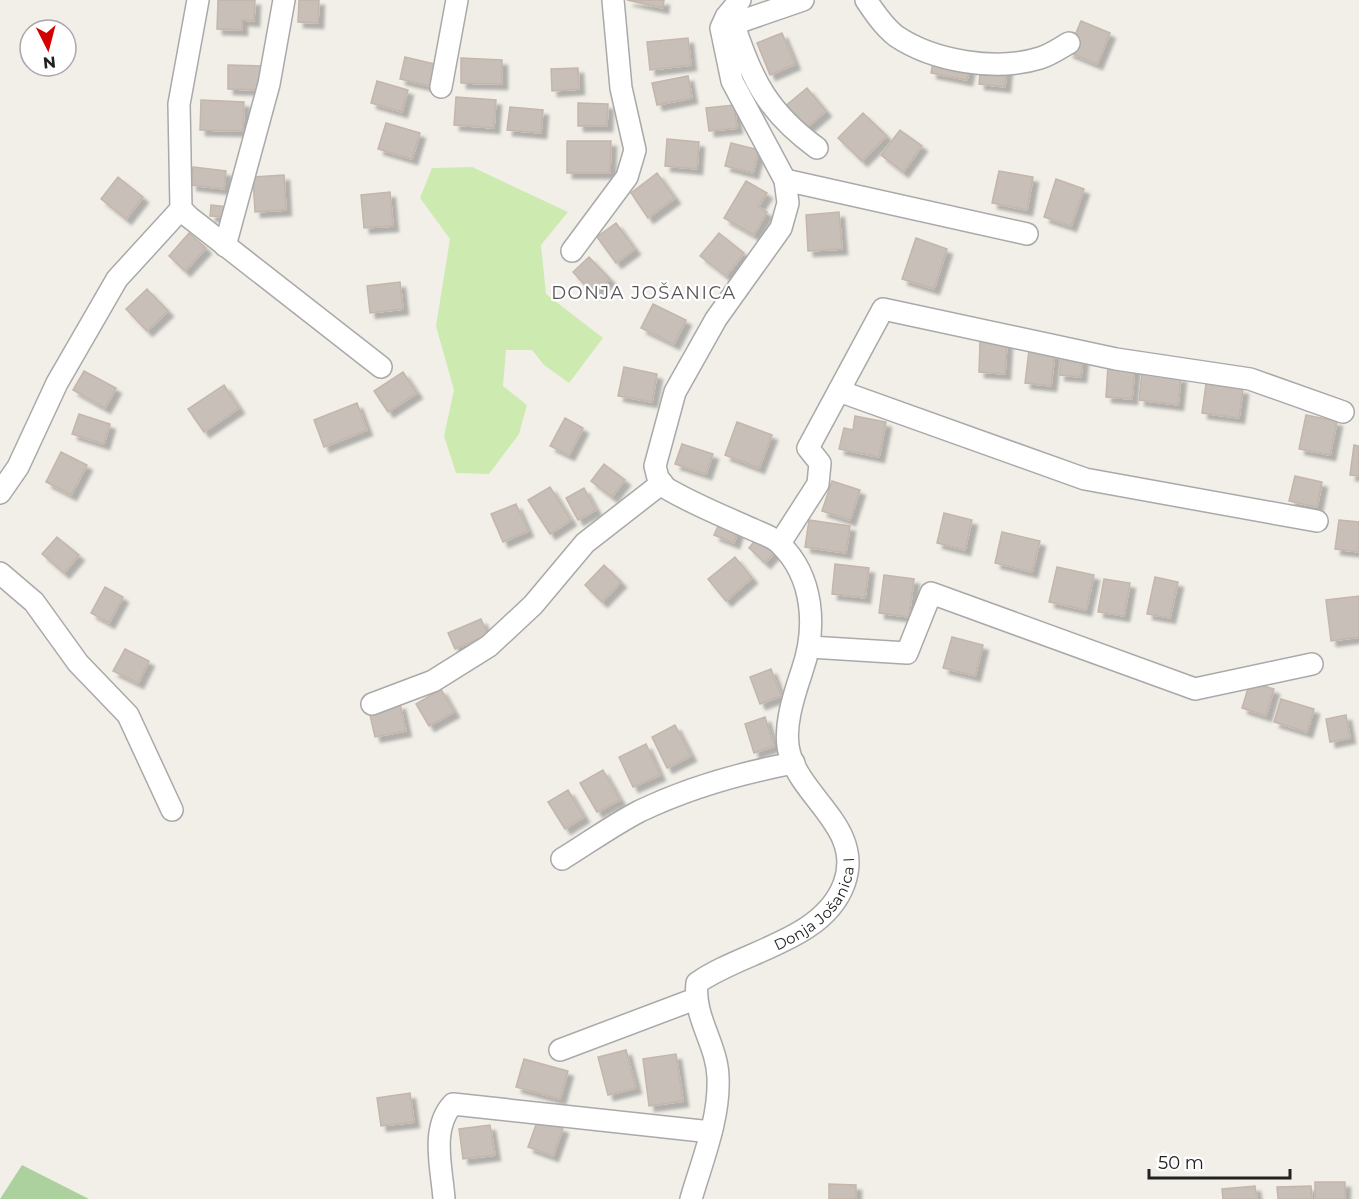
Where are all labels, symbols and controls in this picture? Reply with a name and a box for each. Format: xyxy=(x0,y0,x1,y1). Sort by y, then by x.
north arrow xyxy=(18,18,78,78)
text: N xyxy=(42,52,57,73)
district label: DONJA JOŠANICA xyxy=(551,282,737,304)
street label: Donja Jošanica I xyxy=(770,857,858,954)
scale bar xyxy=(1149,1142,1290,1180)
text: 50 m xyxy=(1158,1152,1204,1174)

